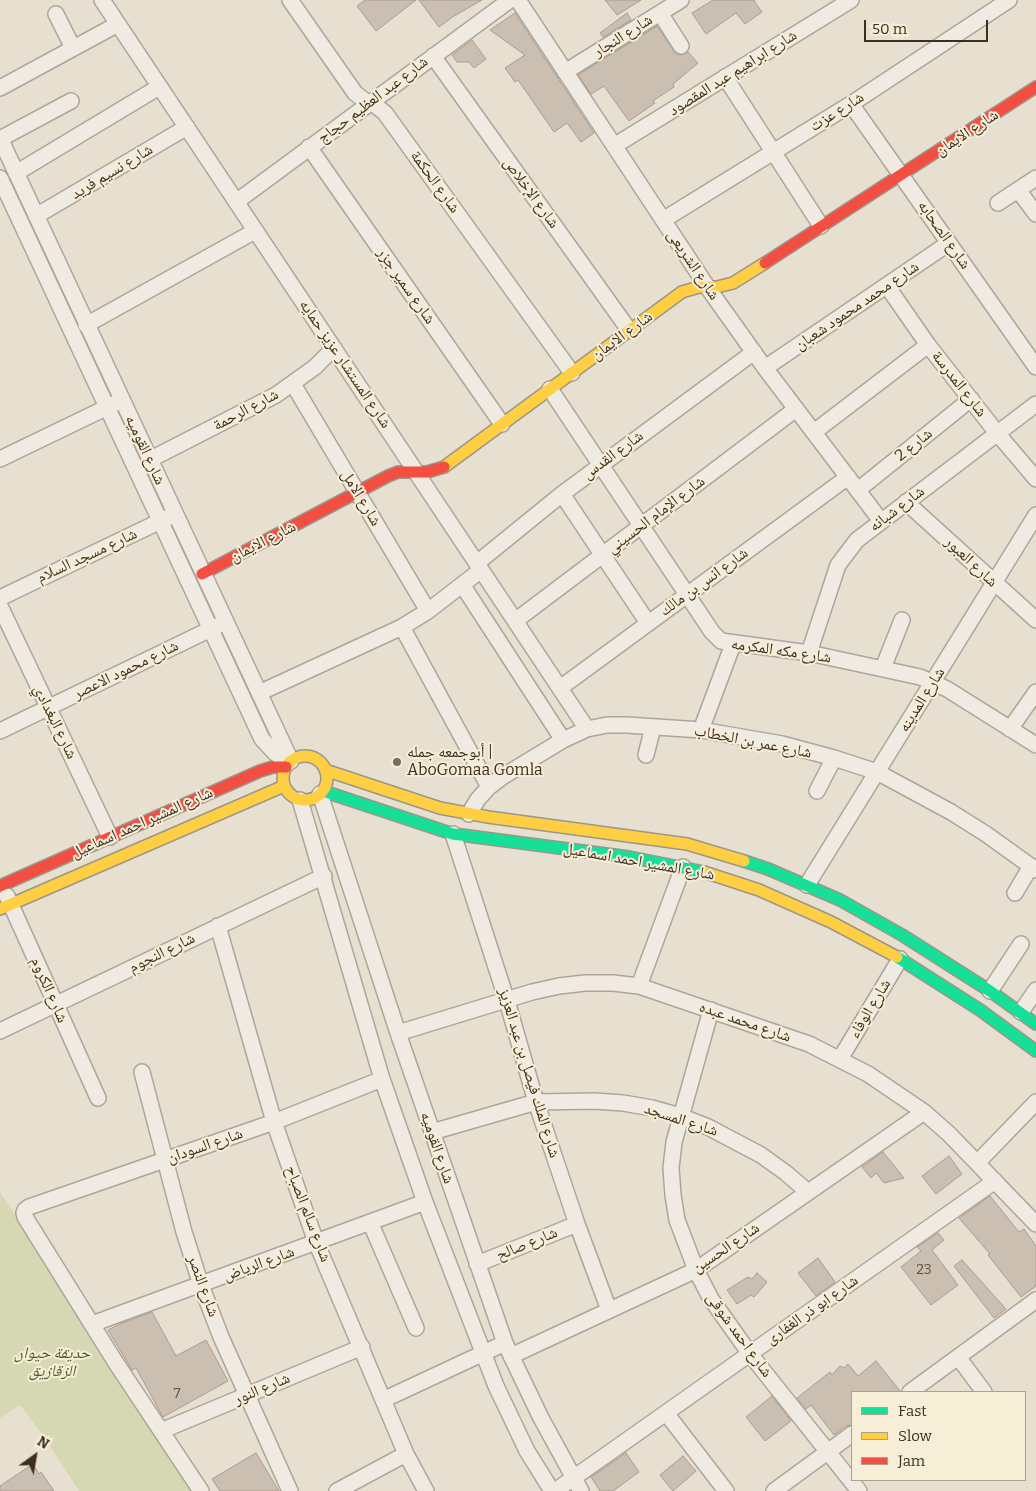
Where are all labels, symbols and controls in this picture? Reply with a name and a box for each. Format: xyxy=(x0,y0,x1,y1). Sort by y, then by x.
street label: شارع النجار xyxy=(590,10,656,62)
scale bar xyxy=(866,10,990,42)
text: 50 m xyxy=(872,20,907,38)
street label: شارع ابراهيم عبد المقصود xyxy=(665,26,801,120)
street label: شارع عبد العظيم حجاج xyxy=(314,52,432,148)
street label: شارع عزت xyxy=(806,88,868,136)
street label: شارع الايمان xyxy=(932,106,1002,160)
street label: شارع نسيم فريد xyxy=(68,140,156,204)
street label: شارع الحكمة xyxy=(406,147,464,217)
street label: شارع الإخلاص xyxy=(499,154,563,232)
street label: شارع الصحابه xyxy=(913,197,975,273)
street label: شارع الشريعى xyxy=(662,226,724,304)
street label: شارع سمير جزر xyxy=(373,244,439,328)
street label: شارع محمد محمود شعبان xyxy=(791,257,923,355)
street label: شارع المستشار عزيز حمايه xyxy=(295,296,395,432)
street label: شارع الايمان xyxy=(588,307,656,365)
street label: شارع المدرسة xyxy=(927,347,991,421)
street label: شارع الرحمة xyxy=(210,385,282,435)
street label: شارع القوميه xyxy=(120,412,170,488)
street label: شارع 2 xyxy=(892,424,936,466)
street label: شارع القدس xyxy=(579,426,647,484)
street label: شارع الامل xyxy=(337,466,385,530)
street label: شارع الإمام الحسيني xyxy=(603,472,709,558)
street label: شارع شبانه xyxy=(865,482,929,536)
street label: شارع الايمان xyxy=(227,517,299,567)
street label: شارع مسجد السلام xyxy=(34,524,140,588)
street label: شارع العبور xyxy=(940,533,1002,591)
street label: شارع انس بن مالك xyxy=(656,543,752,621)
street label: شارع مكه المكرمه xyxy=(730,634,832,668)
street label: شارع محمود الاعصر xyxy=(70,636,182,704)
street label: شارع المدينه xyxy=(895,664,949,736)
street label: شارع البغدادي xyxy=(29,682,81,762)
street label: شارع عمر بن الخطاب xyxy=(693,721,813,763)
place label: أبوجمعه جمله | AboGomaa Gomla xyxy=(407,743,543,781)
marker: أبوجمعه جمله | AboGomaa Gomla xyxy=(391,756,403,768)
street label: شارع المشير احمد اسماعيل xyxy=(68,783,216,863)
street label: شارع المشير احمد اسماعيل xyxy=(562,839,716,885)
street label: شارع النجوم xyxy=(126,929,198,977)
street label: شارع الكروم xyxy=(26,954,72,1026)
street label: شارع الوفاء xyxy=(845,976,895,1042)
street label: شارع الملك فيصل بن عبد العزيز xyxy=(494,986,564,1160)
street label: شارع محمد عبده xyxy=(697,997,793,1047)
street label: شارع المسجد xyxy=(642,1099,720,1141)
street label: شارع القوميه xyxy=(416,1110,458,1186)
street label: شارع السودان xyxy=(165,1124,245,1168)
street label: شارع سالم الصباح xyxy=(281,1163,335,1265)
street label: شارع الحسين xyxy=(689,1218,763,1278)
street label: شارع صالح xyxy=(494,1223,560,1265)
street label: شارع الرياض xyxy=(221,1242,297,1286)
street label: شارع النصر xyxy=(183,1252,223,1320)
house number: 23 xyxy=(916,1262,932,1278)
street label: شارع ابو ذر الغفارى xyxy=(762,1271,862,1349)
street label: شارع احمد شوقى xyxy=(702,1289,776,1381)
park label: حديقة حيوان الزقازيق xyxy=(14,1344,90,1382)
street label: شارع النور xyxy=(231,1369,293,1409)
house number: 7 xyxy=(173,1386,181,1402)
legend xyxy=(851,1391,1026,1481)
text: Fast xyxy=(898,1402,927,1420)
text: Slow xyxy=(898,1427,932,1445)
north arrow xyxy=(10,1431,60,1481)
text: N xyxy=(34,1433,52,1453)
text: Jam xyxy=(898,1452,925,1470)

